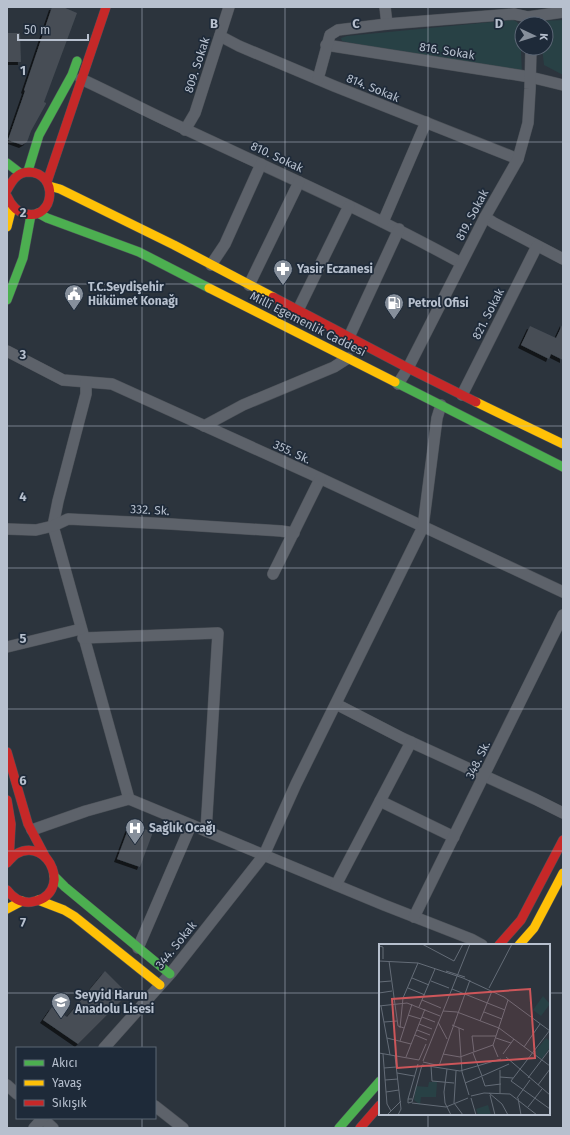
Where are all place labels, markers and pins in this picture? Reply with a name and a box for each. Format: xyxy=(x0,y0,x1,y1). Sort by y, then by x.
pharmacy icon: Yasir Eczanesi xyxy=(272,258,294,286)
place label: Yasir Eczanesi xyxy=(296,262,373,276)
place label: T.C.Seydişehir Hükümet Konağı xyxy=(88,280,178,308)
public building icon: T.C.Seydişehir Hükümet Konağı xyxy=(63,283,85,311)
fuel station icon: Petrol Ofisi xyxy=(383,292,405,320)
place label: Petrol Ofisi xyxy=(408,296,469,310)
hospital icon: Sağlık Ocağı xyxy=(124,817,146,845)
place label: Sağlık Ocağı xyxy=(149,821,216,835)
place label: Seyyid Harun Anadolu Lisesi xyxy=(74,988,154,1016)
school or university icon: Seyyid Harun Anadolu Lisesi xyxy=(50,991,72,1019)

